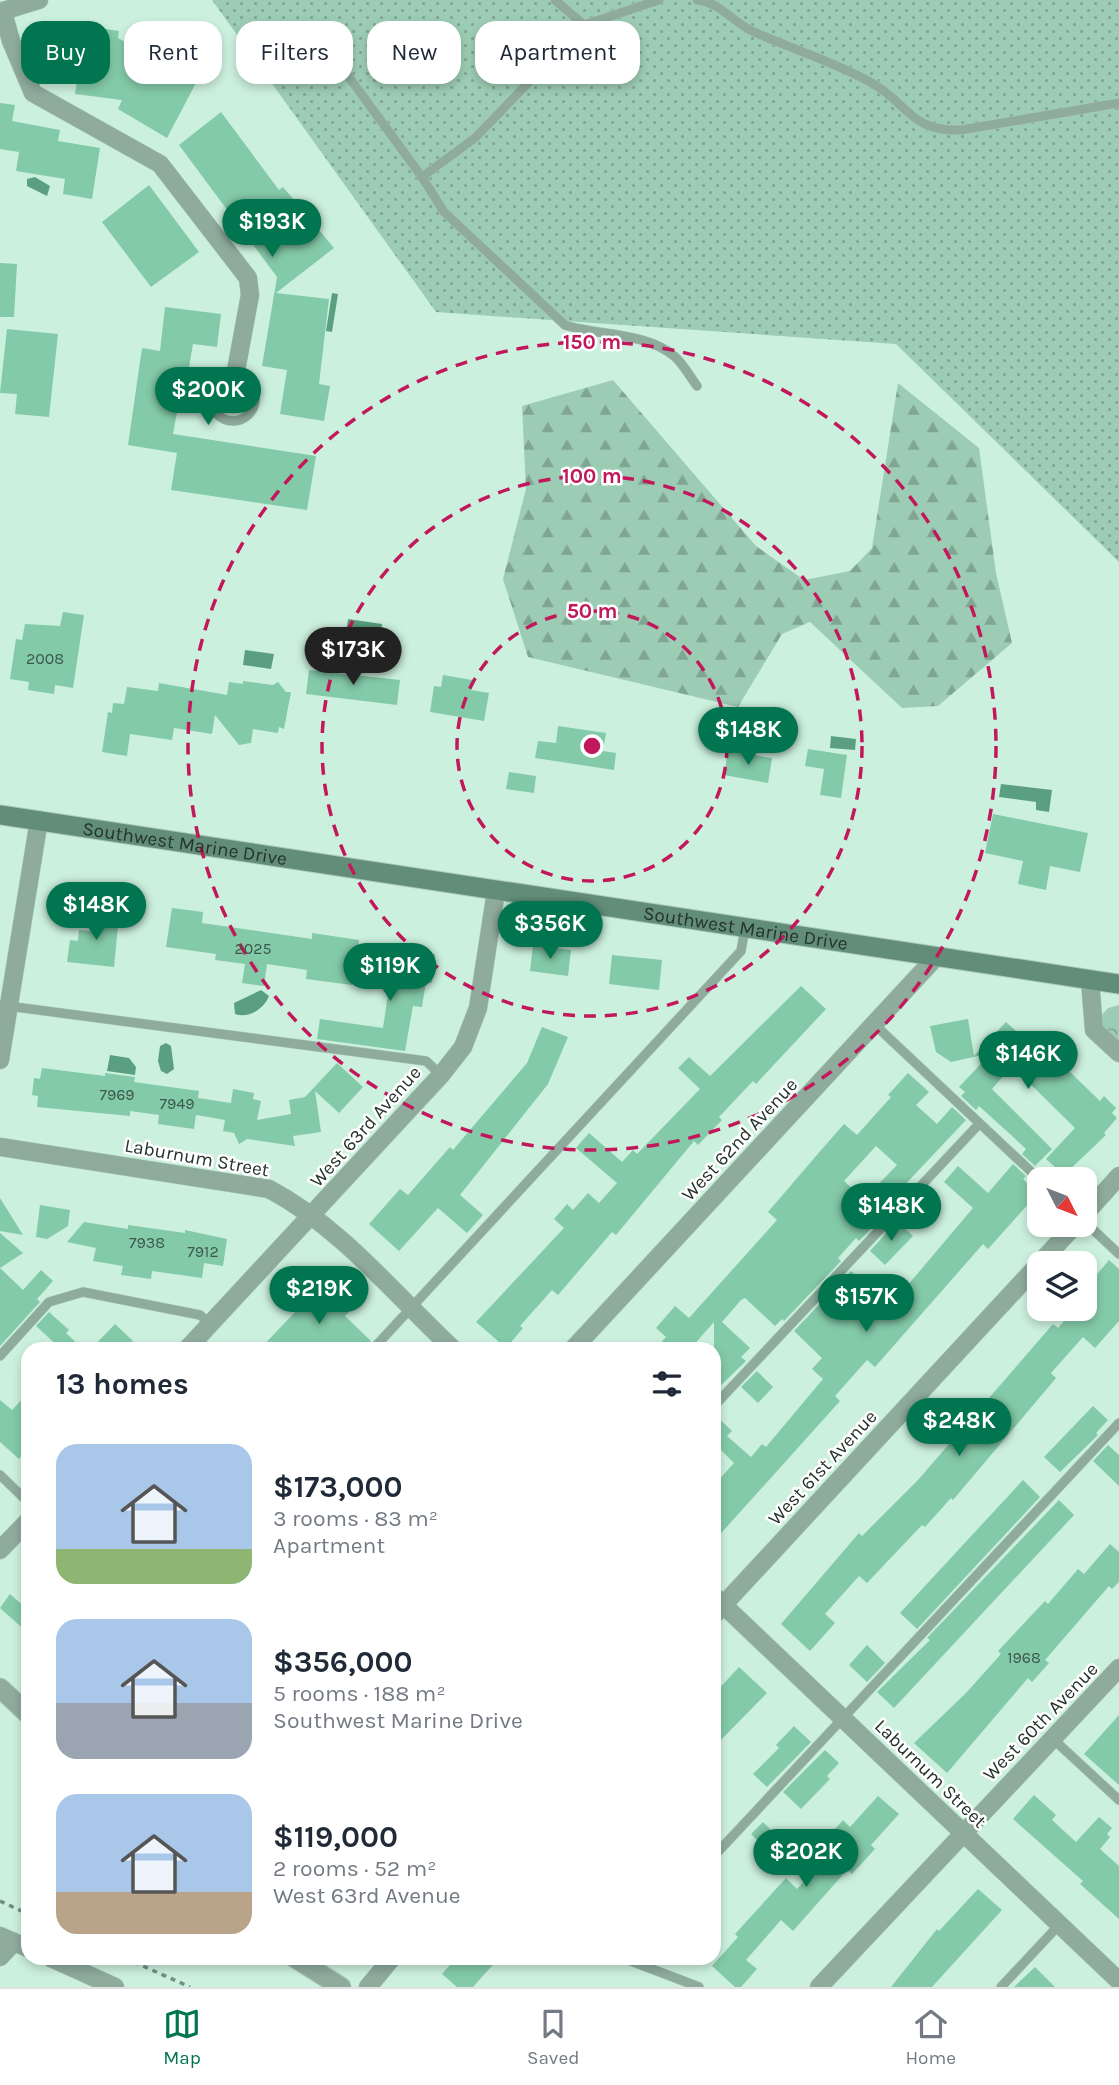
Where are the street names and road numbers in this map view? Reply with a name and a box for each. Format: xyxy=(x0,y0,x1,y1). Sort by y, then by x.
street label: Southwest Marine Drive xyxy=(81,818,288,870)
street label: Southwest Marine Drive xyxy=(642,902,849,955)
street label: West 63rd Avenue xyxy=(306,1062,426,1192)
street label: West 62nd Avenue xyxy=(677,1074,802,1205)
street label: Laburnum Street xyxy=(123,1134,271,1182)
street label: West 61st Avenue xyxy=(764,1406,882,1530)
street label: West 60th Avenue xyxy=(979,1658,1103,1785)
street label: Laburnum Street xyxy=(870,1715,991,1832)

